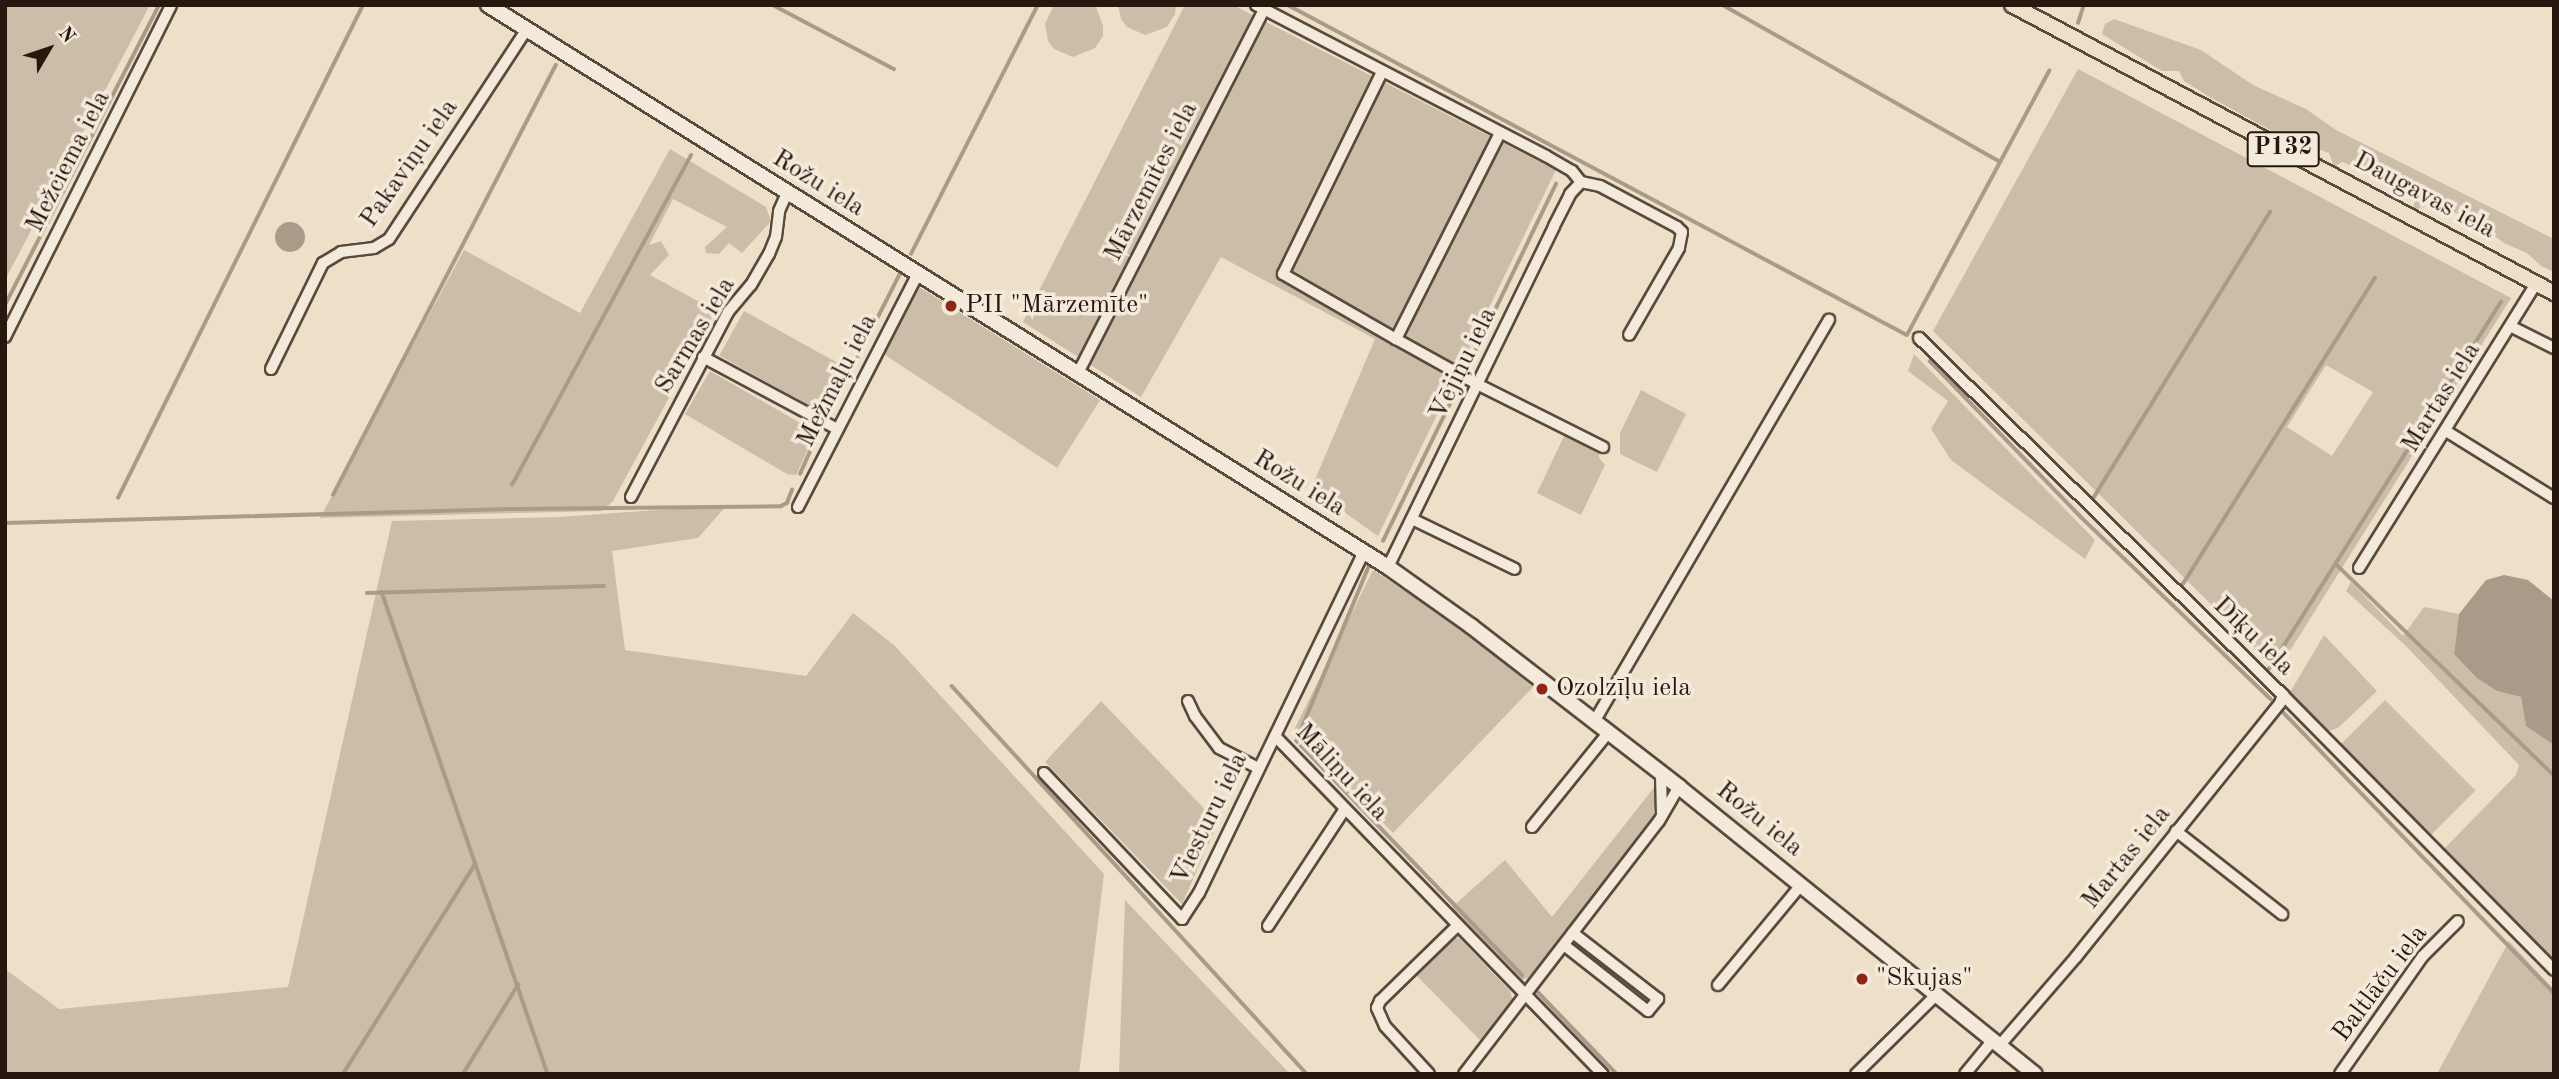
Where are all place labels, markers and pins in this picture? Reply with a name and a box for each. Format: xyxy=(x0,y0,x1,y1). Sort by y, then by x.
place label: PII "Mārzemīte" xyxy=(965,290,1148,322)
marker: PII "Mārzemīte" xyxy=(943,298,959,314)
place label: Ozolzīļu iela xyxy=(1556,673,1691,705)
marker: Ozolzīļu iela xyxy=(1534,681,1550,697)
place label: "Skujas" xyxy=(1876,963,1972,995)
marker: "Skujas" xyxy=(1854,971,1870,987)

